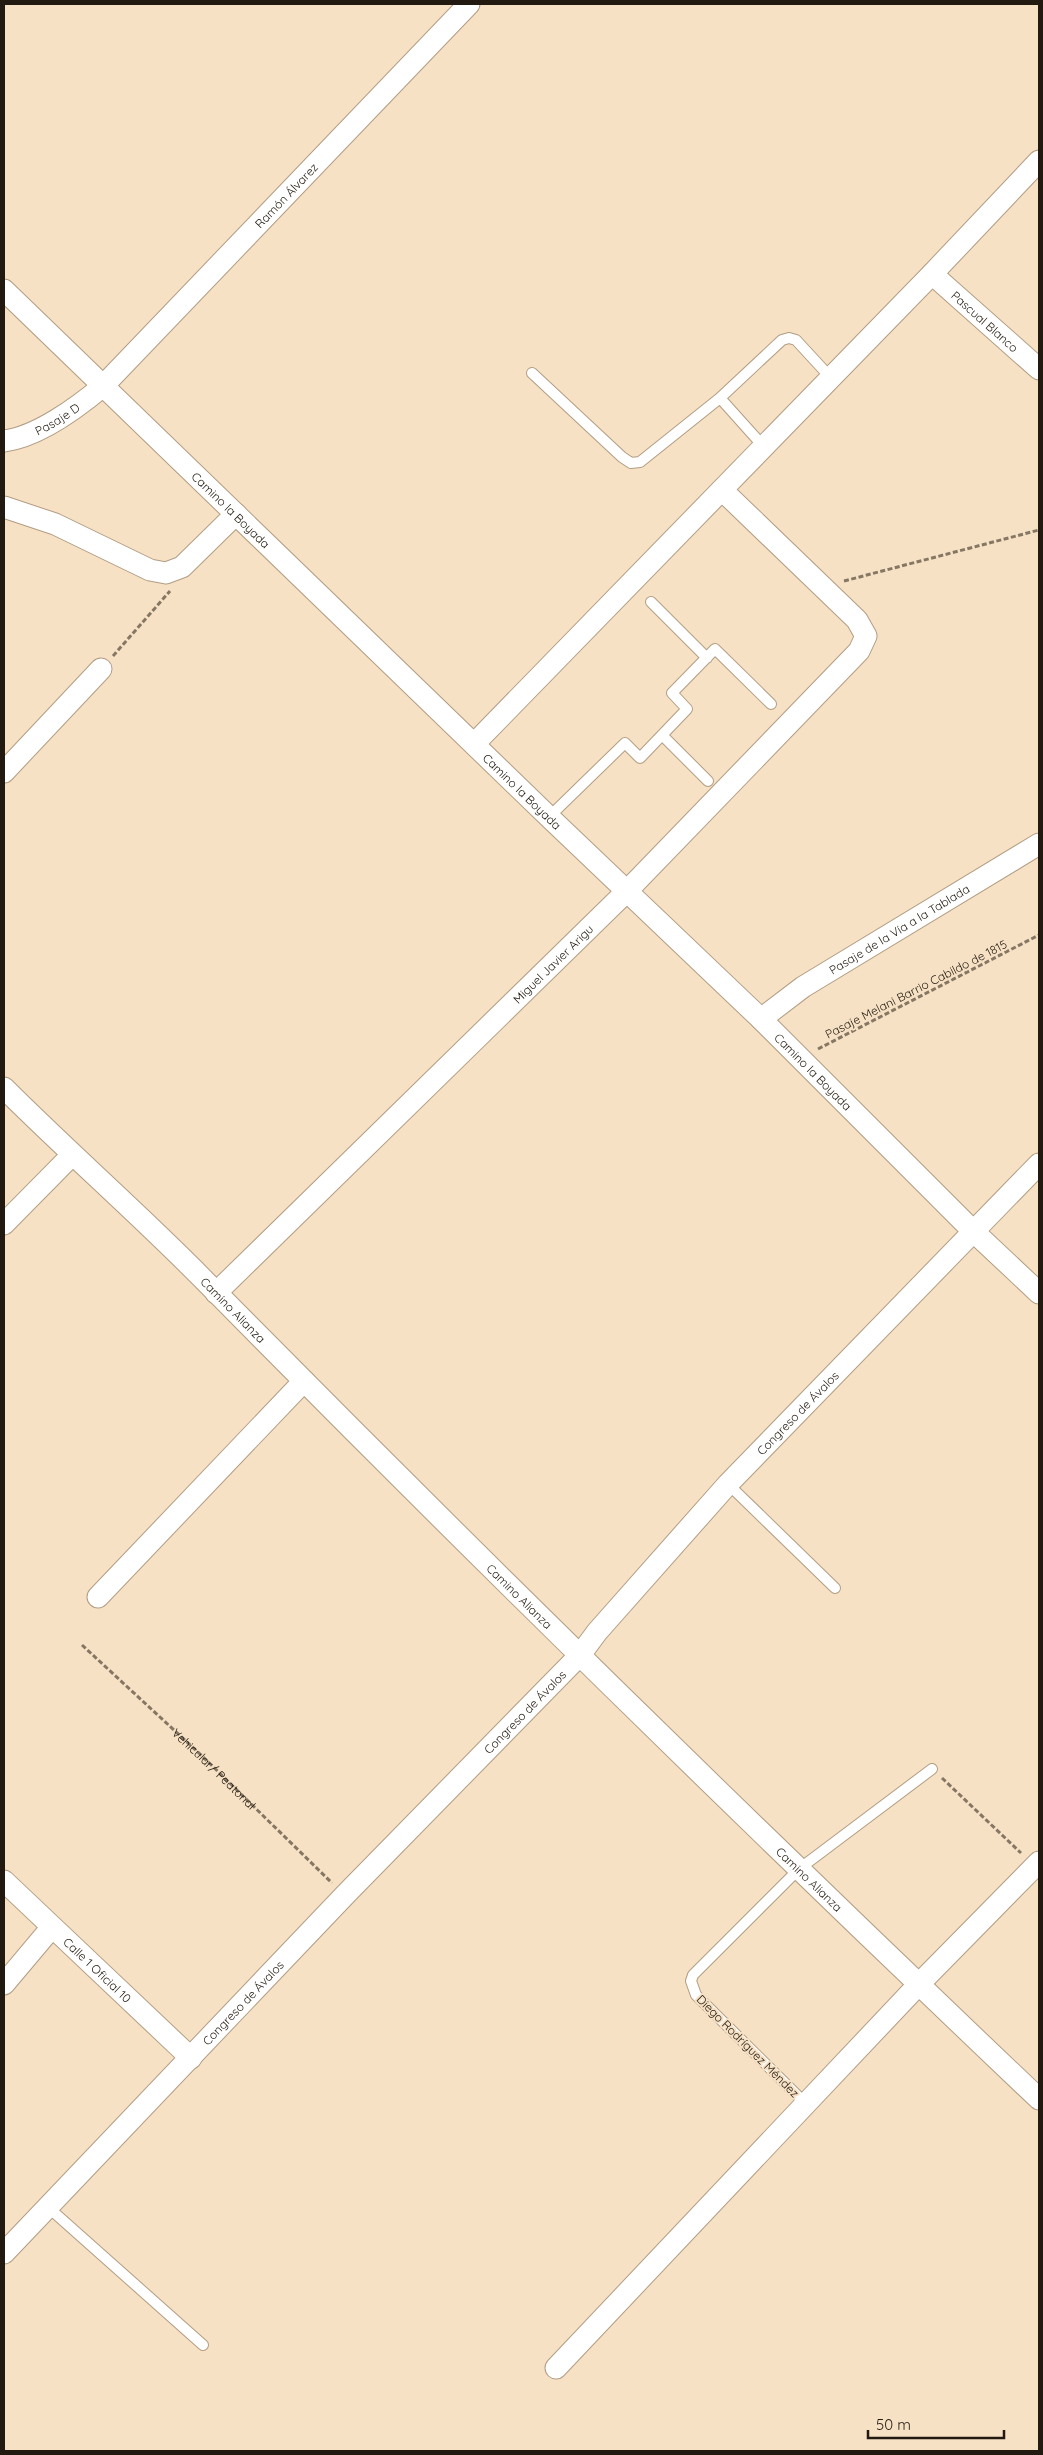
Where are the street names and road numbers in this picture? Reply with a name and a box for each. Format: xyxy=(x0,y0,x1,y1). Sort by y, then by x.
street label: Ramón Álvarez xyxy=(251,159,321,231)
street label: Pascual Blanco xyxy=(948,287,1022,355)
street label: Pasaje D xyxy=(32,399,83,438)
street label: Camino la Boyada xyxy=(189,468,273,551)
street label: Camino la Boyada xyxy=(480,750,565,832)
street label: Pasaje de la Vía a la Tablada xyxy=(826,881,972,977)
street label: Miguel Javier Arigu xyxy=(509,921,596,1006)
street label: Pasaje Melani Barrio Cabildo de 1815 xyxy=(823,936,1009,1042)
street label: Camino la Boyada xyxy=(772,1030,855,1113)
street label: Camino Alianza xyxy=(198,1274,269,1346)
street label: Congreso de Ávalos xyxy=(753,1367,842,1458)
street label: Camino Alianza xyxy=(484,1560,556,1632)
street label: Congreso de Ávalos xyxy=(480,1666,569,1757)
street label: Vehicular/ Peatonal xyxy=(169,1725,259,1812)
street label: Camino Alianza xyxy=(773,1844,846,1914)
street label: Calle 1 Oficial 10 xyxy=(61,1934,135,2005)
street label: Congreso de Ávalos xyxy=(199,1957,287,2048)
street label: Diego Rodríguez Méndez xyxy=(694,1992,803,2101)

